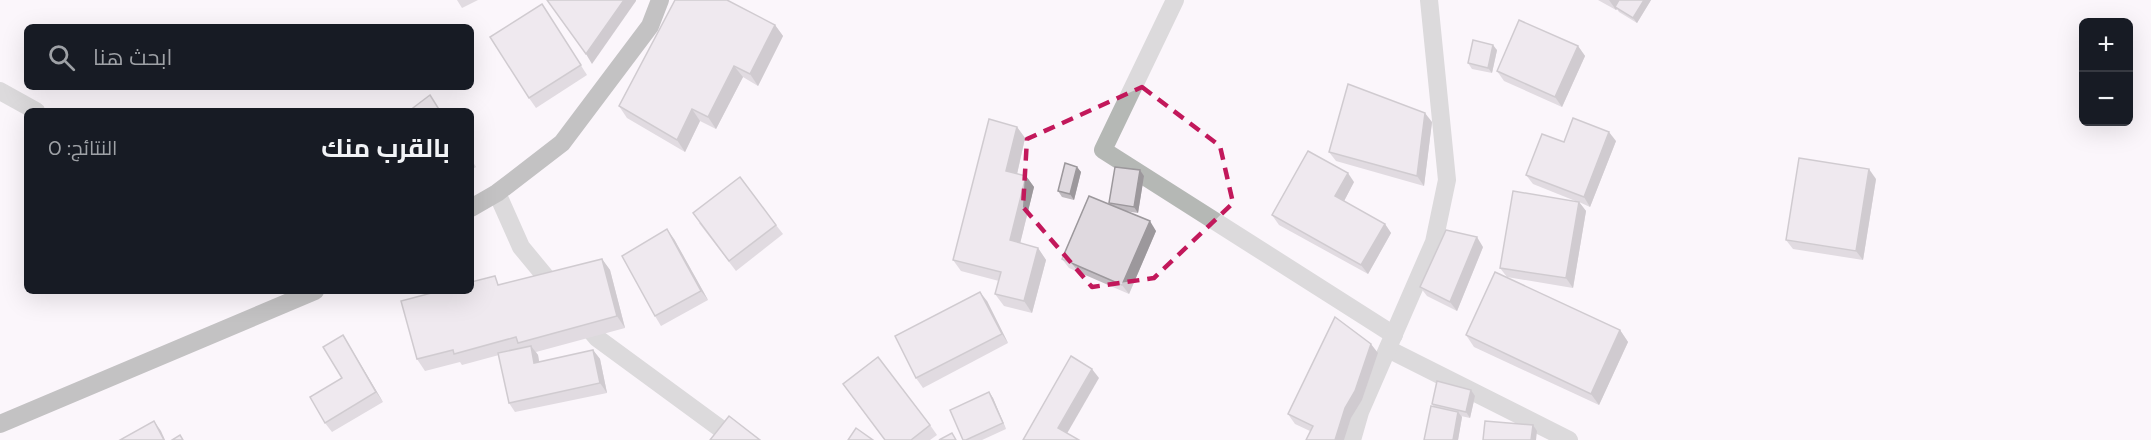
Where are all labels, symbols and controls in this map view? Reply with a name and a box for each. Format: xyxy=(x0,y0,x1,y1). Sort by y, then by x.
map controls xyxy=(2079,18,2133,126)
button: + xyxy=(2079,18,2133,72)
search box xyxy=(24,24,474,90)
icon: search xyxy=(45,41,78,74)
text: ابحث هنا xyxy=(93,43,172,72)
button: − xyxy=(2079,72,2133,126)
text: بالقرب منك xyxy=(321,131,450,165)
text: النتائج: 0 xyxy=(48,135,118,161)

